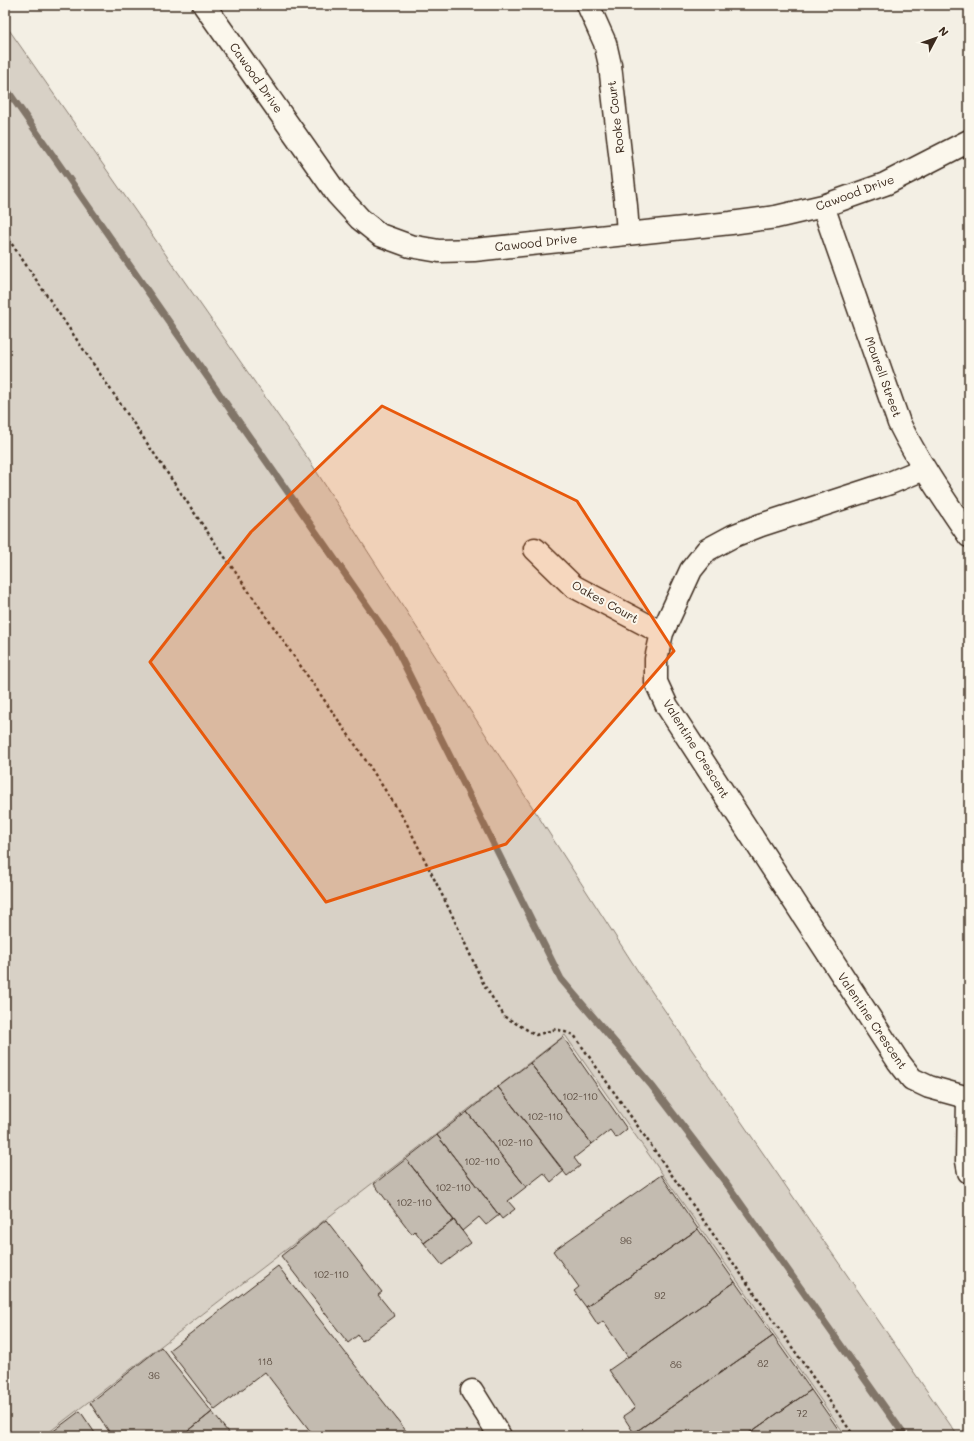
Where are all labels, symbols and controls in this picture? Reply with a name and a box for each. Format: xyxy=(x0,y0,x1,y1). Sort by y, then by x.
north arrow xyxy=(916,18,956,58)
text: N xyxy=(936,23,952,39)
street label: Cawood Drive xyxy=(227,39,287,116)
street label: Rooke Court xyxy=(603,80,627,154)
street label: Cawood Drive xyxy=(813,170,896,214)
street label: Cawood Drive xyxy=(494,230,578,254)
street label: Mourell Street xyxy=(862,334,906,419)
street label: Oakes Court xyxy=(569,576,642,626)
street label: Valentine Crescent xyxy=(660,696,734,801)
street label: Valentine Crescent xyxy=(834,969,911,1072)
house number: 102-110 xyxy=(562,1089,598,1103)
house number: 102-110 xyxy=(527,1109,563,1123)
house number: 102-110 xyxy=(497,1135,533,1149)
house number: 102-110 xyxy=(464,1154,500,1168)
house number: 102-110 xyxy=(435,1180,471,1194)
house number: 102-110 xyxy=(396,1195,432,1209)
house number: 96 xyxy=(620,1233,632,1247)
house number: 102-110 xyxy=(313,1267,349,1281)
house number: 92 xyxy=(654,1288,666,1302)
house number: 118 xyxy=(258,1354,273,1368)
house number: 82 xyxy=(757,1356,769,1370)
house number: 86 xyxy=(670,1357,682,1371)
house number: 36 xyxy=(148,1368,160,1382)
house number: 72 xyxy=(796,1406,808,1420)

